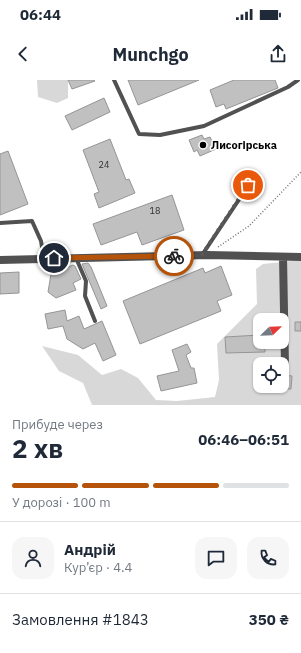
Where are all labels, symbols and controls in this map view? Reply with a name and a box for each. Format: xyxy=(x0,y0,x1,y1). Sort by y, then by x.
text: 06:44 xyxy=(20,5,61,24)
icon: back xyxy=(12,43,34,65)
text: Munchgo xyxy=(112,43,189,66)
icon: share xyxy=(267,43,289,65)
place label: Лисогірська xyxy=(211,138,277,152)
marker: Лисогірська xyxy=(198,140,208,150)
house number: 24 xyxy=(99,159,109,170)
pin xyxy=(231,168,265,202)
icon: bag xyxy=(237,174,259,196)
house number: 18 xyxy=(150,205,160,216)
courier xyxy=(154,236,194,276)
pin xyxy=(37,241,71,275)
icon: bike xyxy=(163,245,185,267)
icon: home xyxy=(43,247,65,269)
north arrow xyxy=(253,313,289,349)
map controls xyxy=(253,313,289,393)
button: locate xyxy=(253,357,289,393)
text: Прибуде через xyxy=(12,416,103,433)
text: 06:46–06:51 xyxy=(198,430,289,449)
text: 2 хв xyxy=(12,431,63,465)
text: У дорозі · 100 m xyxy=(12,494,111,511)
button: person xyxy=(12,537,54,579)
button: chat xyxy=(195,537,237,579)
button: phone xyxy=(247,537,289,579)
text: Андрій xyxy=(64,540,116,559)
text: Кур’єр · 4.4 xyxy=(64,559,132,576)
text: Замовлення #1843 xyxy=(12,610,149,629)
text: 350 ₴ xyxy=(249,610,289,629)

